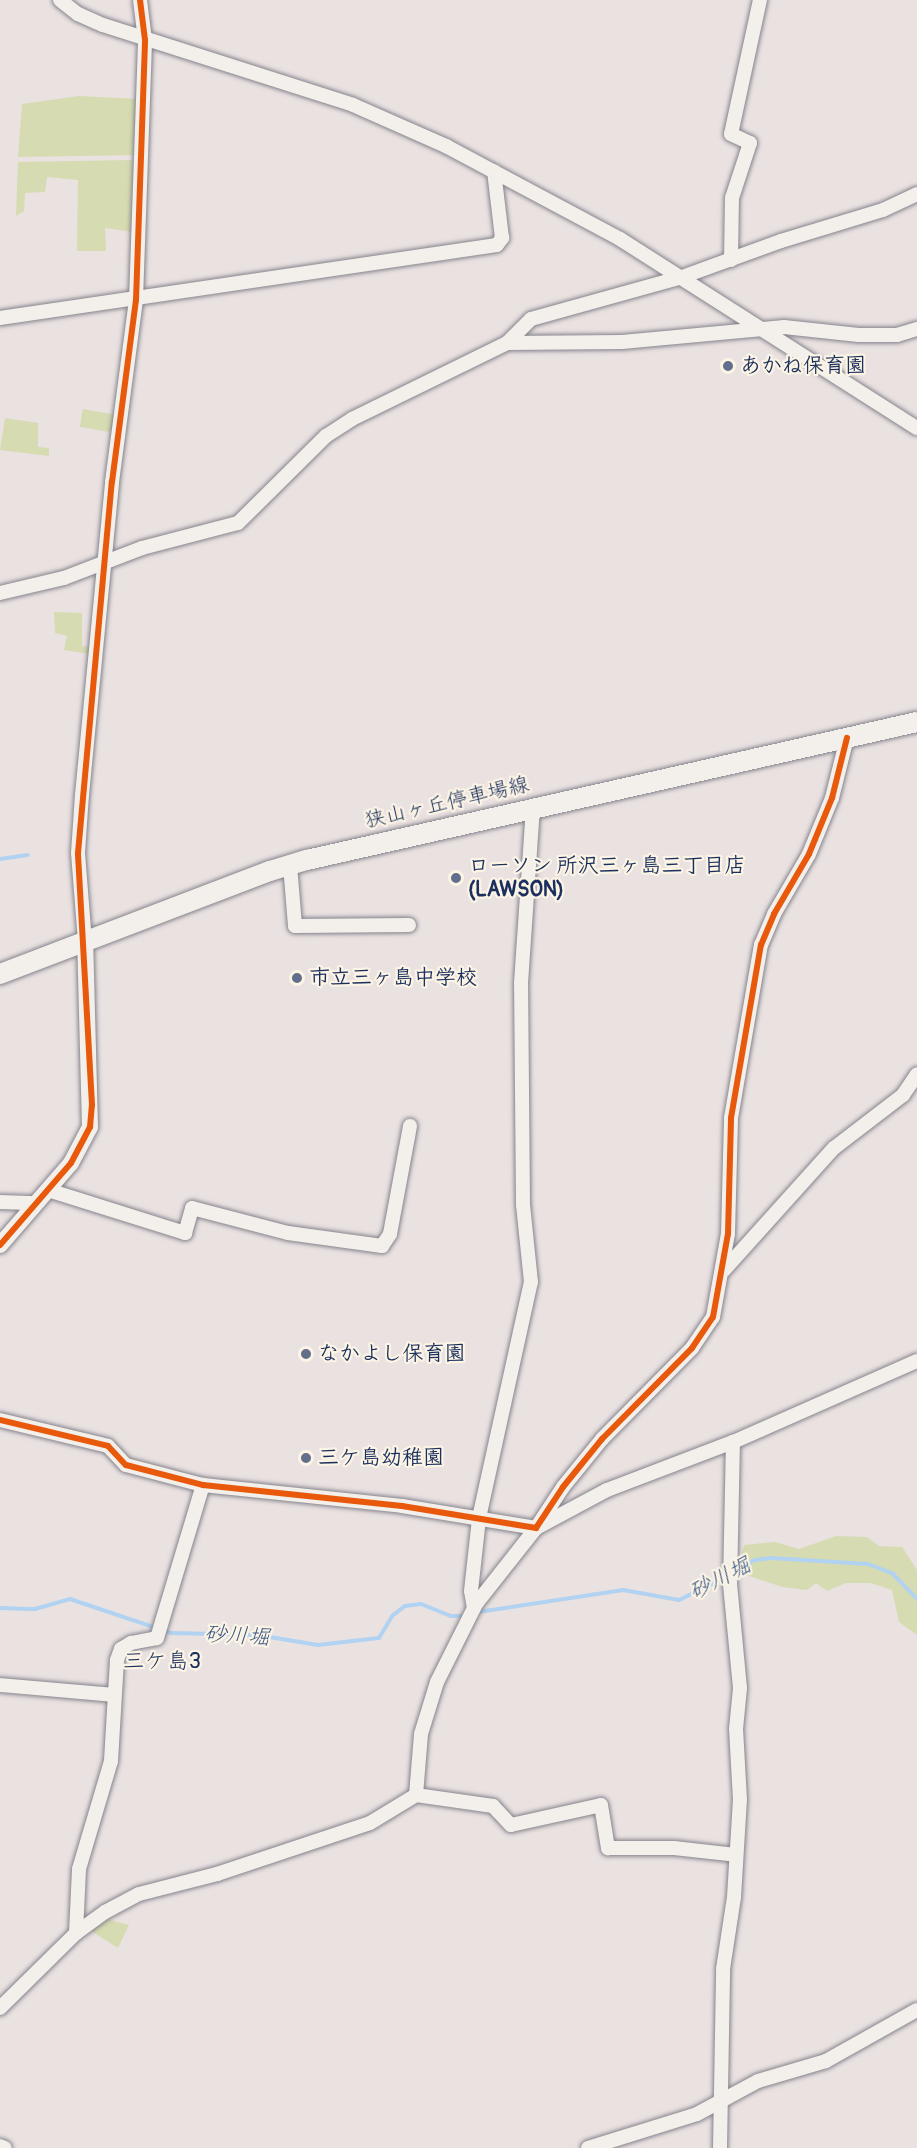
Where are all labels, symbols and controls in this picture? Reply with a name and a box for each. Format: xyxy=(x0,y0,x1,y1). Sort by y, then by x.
place label: あかね保育園 xyxy=(740,353,866,379)
marker: あかね保育園 xyxy=(721,359,735,373)
street label: 狭山ヶ丘停車場線 xyxy=(362,772,532,834)
place label: ローソン 所沢三ヶ島三丁目店 (LAWSON) xyxy=(468,853,746,903)
marker: ローソン 所沢三ヶ島三丁目店 (LAWSON) xyxy=(449,871,463,885)
place label: 市立三ヶ島中学校 xyxy=(309,965,477,991)
marker: 市立三ヶ島中学校 xyxy=(290,971,304,985)
place label: なかよし保育園 xyxy=(318,1341,465,1367)
marker: なかよし保育園 xyxy=(299,1347,313,1361)
place label: 三ケ島幼稚園 xyxy=(318,1445,444,1471)
marker: 三ケ島幼稚園 xyxy=(299,1451,313,1465)
water label: 砂川堀 xyxy=(685,1552,755,1606)
water label: 砂川堀 xyxy=(203,1621,271,1651)
district label: 三ケ島3 xyxy=(123,1649,201,1675)

